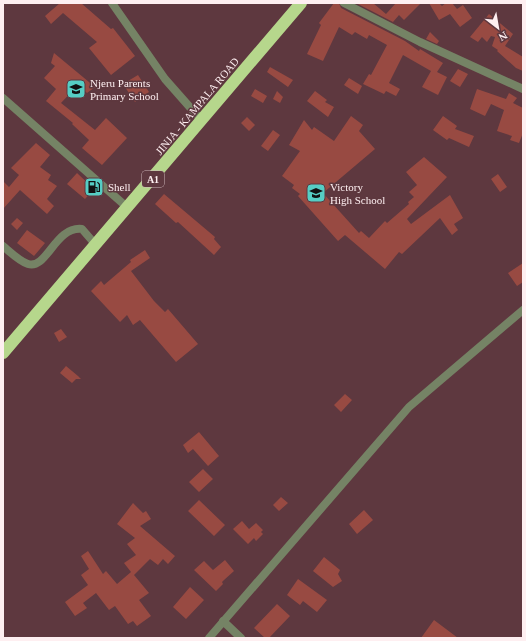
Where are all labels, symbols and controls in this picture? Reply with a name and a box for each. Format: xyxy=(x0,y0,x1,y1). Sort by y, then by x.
north arrow xyxy=(478,8,518,48)
text: N xyxy=(497,29,510,44)
street label: JINJA - KAMPALA ROAD xyxy=(153,55,241,157)
place label: Njeru Parents Primary School xyxy=(90,77,159,102)
school or university icon: Njeru Parents Primary School xyxy=(65,78,87,100)
road number: A1 xyxy=(142,171,164,187)
fuel station icon: Shell xyxy=(83,176,105,198)
place label: Shell xyxy=(108,181,131,193)
place label: Victory High School xyxy=(330,181,385,206)
school or university icon: Victory High School xyxy=(305,182,327,204)

